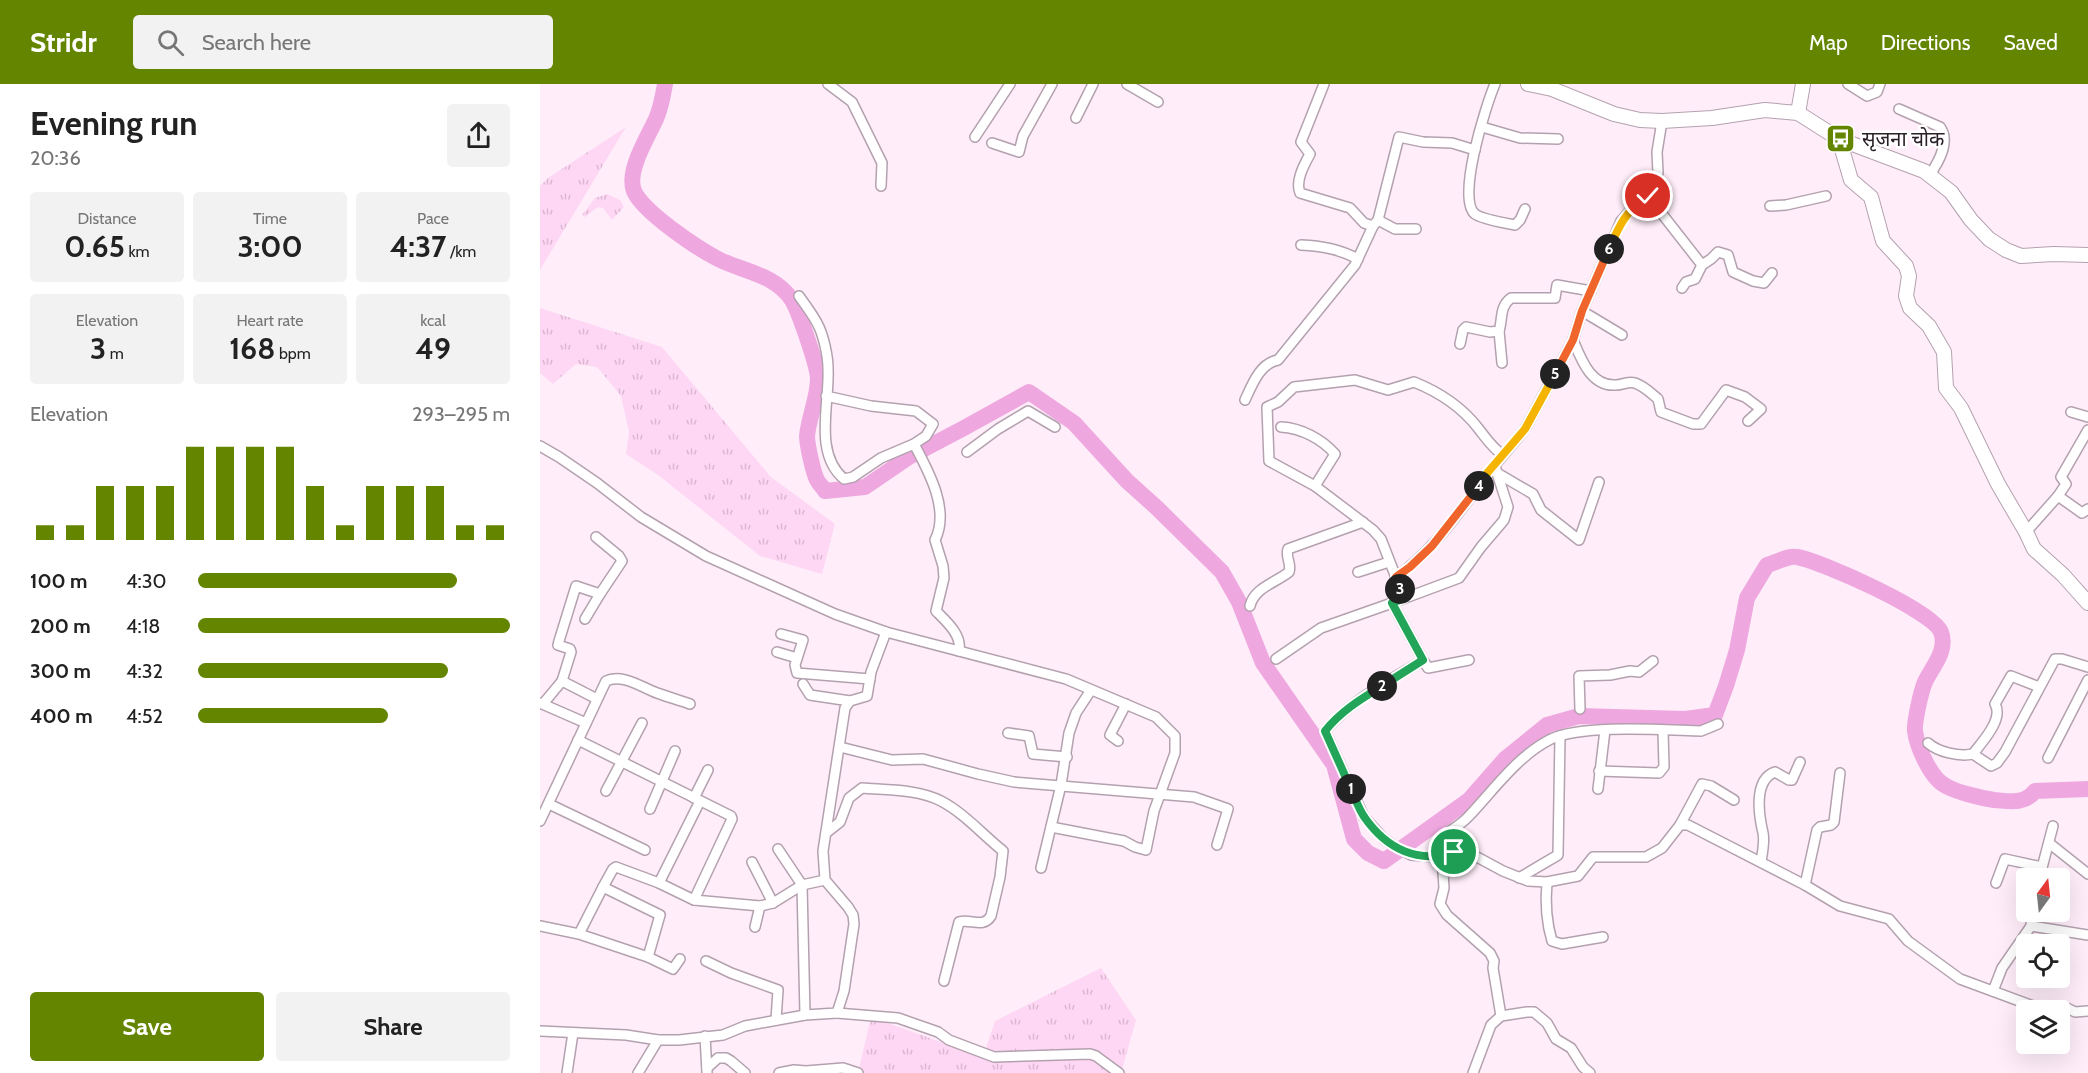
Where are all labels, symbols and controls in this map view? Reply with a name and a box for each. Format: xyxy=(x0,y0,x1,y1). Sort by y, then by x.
search box xyxy=(133,15,553,69)
text: Stridr xyxy=(30,25,97,59)
icon: search xyxy=(154,26,187,59)
text: Search here xyxy=(202,29,311,56)
text: Map xyxy=(1809,30,1848,55)
text: Directions xyxy=(1881,30,1970,55)
text: Saved xyxy=(2003,30,2058,55)
text: Evening run xyxy=(30,103,197,143)
button: share xyxy=(447,104,510,167)
bus stop icon: सृजना चोक xyxy=(1825,123,1857,155)
place label: सृजना चोक xyxy=(1862,127,1945,152)
text: 20:36 xyxy=(30,146,81,170)
pin xyxy=(1622,170,1673,221)
icon: check xyxy=(1631,179,1664,212)
text: Distance xyxy=(78,209,136,228)
text: Time xyxy=(253,209,287,228)
text: Pace xyxy=(417,209,449,228)
text: 0.65 xyxy=(64,228,125,265)
text: 3:00 xyxy=(237,228,303,265)
text: 4:37 xyxy=(390,228,446,265)
pin: 6 xyxy=(1594,234,1624,264)
text: 6 xyxy=(1605,239,1614,258)
text: km xyxy=(125,242,150,261)
text: /km xyxy=(446,242,476,261)
text: Elevation xyxy=(76,311,138,330)
text: Heart rate xyxy=(237,311,303,330)
text: kcal xyxy=(420,311,446,330)
text: 3 xyxy=(90,330,106,367)
text: 168 xyxy=(229,330,275,367)
text: 49 xyxy=(415,330,451,367)
text: m xyxy=(106,344,124,363)
text: bpm xyxy=(275,344,311,363)
pin: 5 xyxy=(1540,359,1570,389)
text: 5 xyxy=(1551,364,1559,383)
text: Elevation xyxy=(30,402,108,426)
text: 293–295 m xyxy=(412,402,510,426)
pin: 4 xyxy=(1464,471,1494,501)
text: 4 xyxy=(1474,476,1484,495)
text: 100 m xyxy=(30,569,88,593)
text: 4:30 xyxy=(126,569,167,593)
pin: 3 xyxy=(1385,574,1415,604)
text: 3 xyxy=(1396,579,1404,598)
text: 200 m xyxy=(30,614,91,638)
text: 4:18 xyxy=(126,614,160,638)
text: 300 m xyxy=(30,659,91,683)
text: 4:32 xyxy=(126,659,163,683)
pin: 2 xyxy=(1367,671,1397,701)
text: 2 xyxy=(1378,676,1386,695)
text: 400 m xyxy=(30,704,93,728)
text: 4:52 xyxy=(126,704,163,728)
pin: 1 xyxy=(1336,774,1366,804)
text: 1 xyxy=(1348,779,1354,798)
pin xyxy=(1428,826,1479,877)
icon: arrive xyxy=(1437,835,1470,868)
north arrow xyxy=(2016,868,2070,922)
map controls xyxy=(2016,868,2070,1054)
button: locate xyxy=(2016,934,2070,988)
button: Save xyxy=(30,992,264,1061)
button: Share xyxy=(276,992,510,1061)
button: layers xyxy=(2016,1000,2070,1054)

